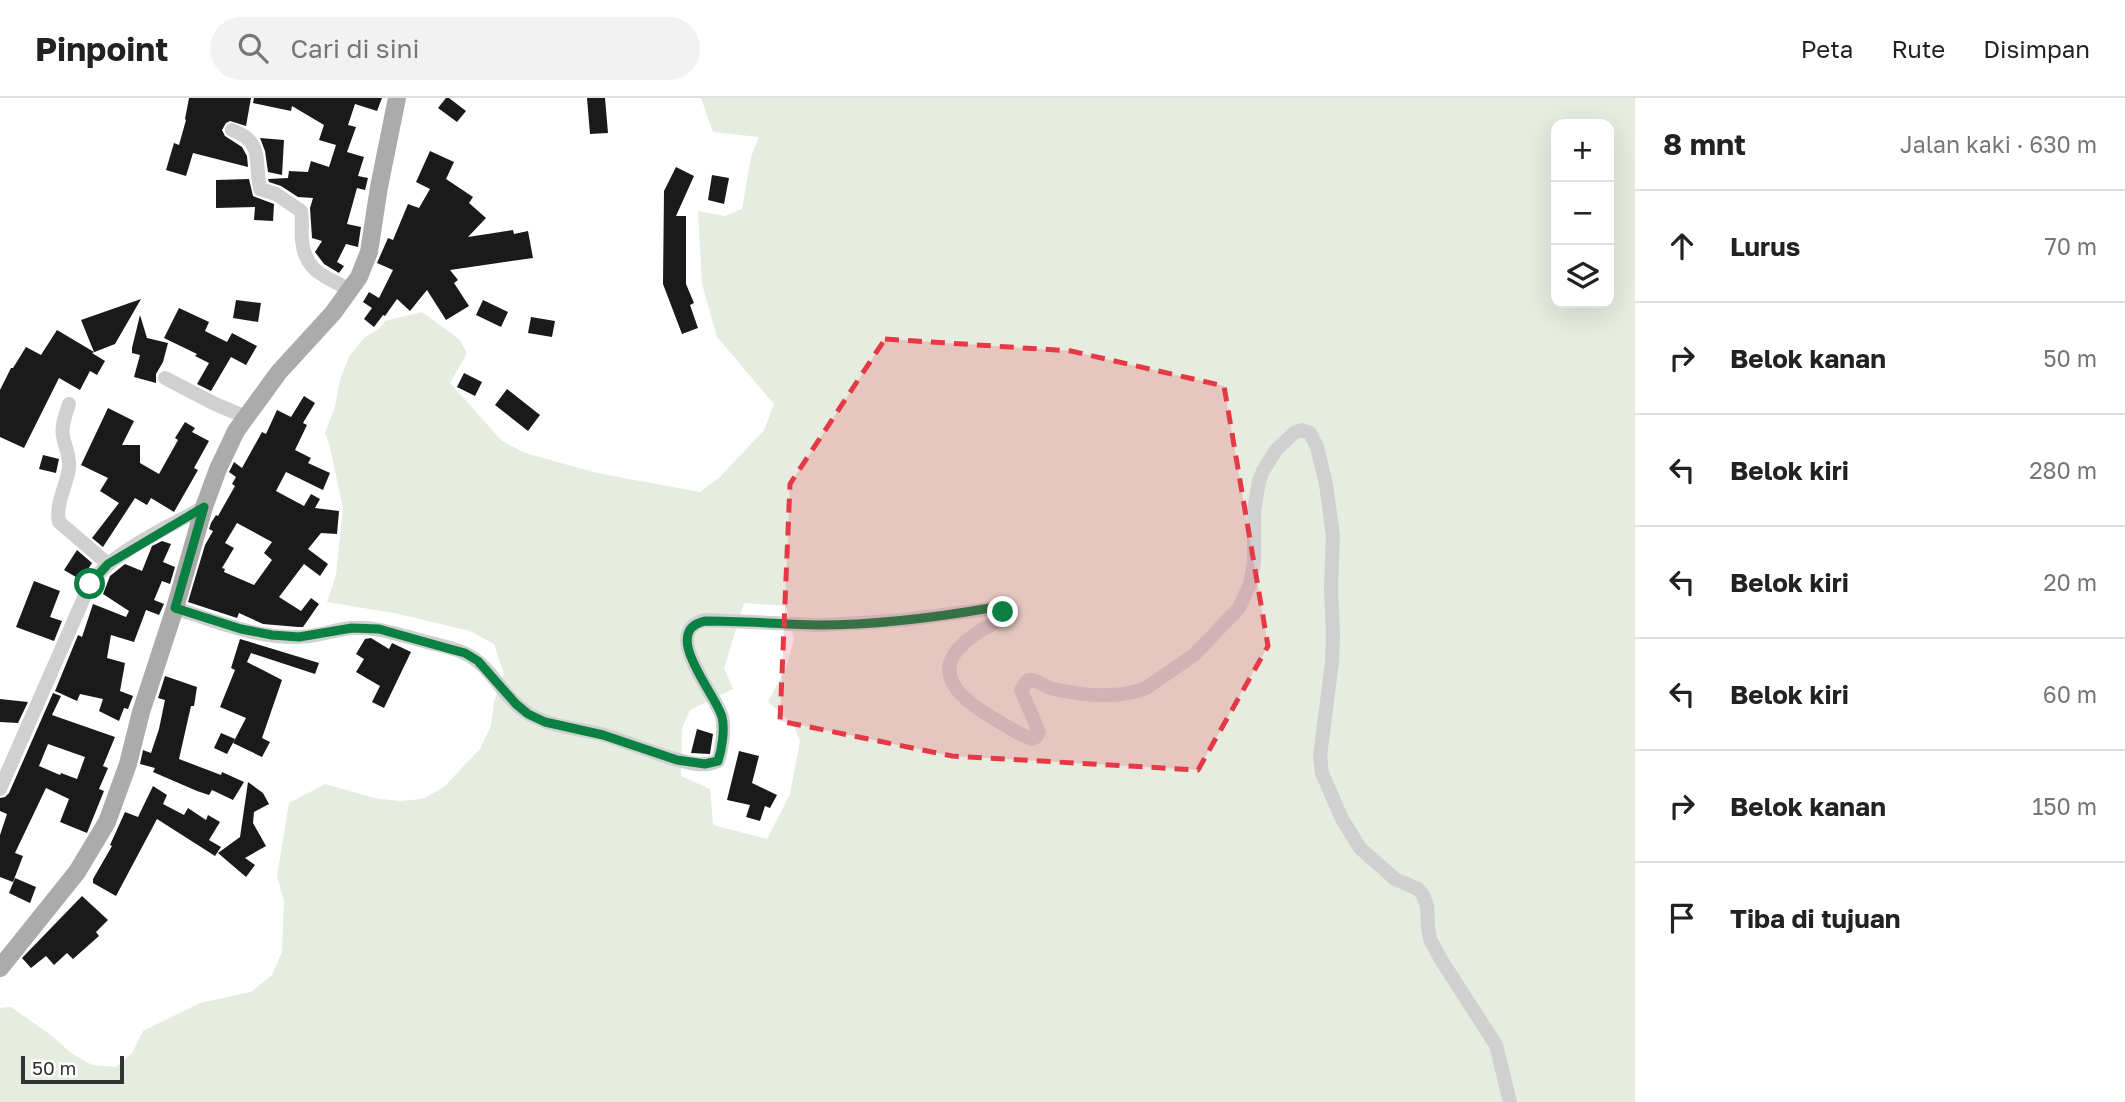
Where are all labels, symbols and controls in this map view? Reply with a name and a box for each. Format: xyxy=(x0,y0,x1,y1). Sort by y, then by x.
search box xyxy=(210,17,700,80)
text: Pinpoint xyxy=(35,29,168,68)
icon: search xyxy=(234,29,272,67)
text: Cari di sini xyxy=(290,33,420,64)
text: Peta xyxy=(1801,34,1853,63)
text: Rute xyxy=(1891,34,1945,63)
text: Disimpan xyxy=(1983,34,2090,63)
map controls xyxy=(1551,119,1614,308)
button: + xyxy=(1551,119,1614,182)
text: 8 mnt xyxy=(1663,126,1746,162)
text: Jalan kaki · 630 m xyxy=(1900,130,2097,158)
button: − xyxy=(1551,182,1614,245)
icon: ahead xyxy=(1663,227,1701,265)
text: Lurus xyxy=(1730,231,1800,262)
text: 70 m xyxy=(2044,232,2097,260)
button: layers xyxy=(1551,245,1614,308)
icon: right xyxy=(1663,339,1701,377)
text: Belok kanan xyxy=(1730,343,1886,374)
text: 50 m xyxy=(2043,344,2097,372)
icon: left xyxy=(1663,451,1701,489)
text: Belok kiri xyxy=(1730,455,1849,486)
text: 280 m xyxy=(2029,456,2097,484)
icon: left xyxy=(1663,563,1701,601)
text: Belok kiri xyxy=(1730,567,1849,598)
route start xyxy=(74,568,105,599)
text: 20 m xyxy=(2043,568,2097,596)
route end xyxy=(987,596,1018,627)
icon: left xyxy=(1663,675,1701,713)
text: Belok kiri xyxy=(1730,679,1849,710)
text: 60 m xyxy=(2043,680,2097,708)
icon: right xyxy=(1663,787,1701,825)
text: Belok kanan xyxy=(1730,791,1886,822)
text: 150 m xyxy=(2032,792,2097,820)
icon: arrive xyxy=(1663,899,1701,937)
text: Tiba di tujuan xyxy=(1730,903,1900,934)
scale bar xyxy=(21,1053,124,1085)
text: 50 m xyxy=(32,1056,76,1079)

